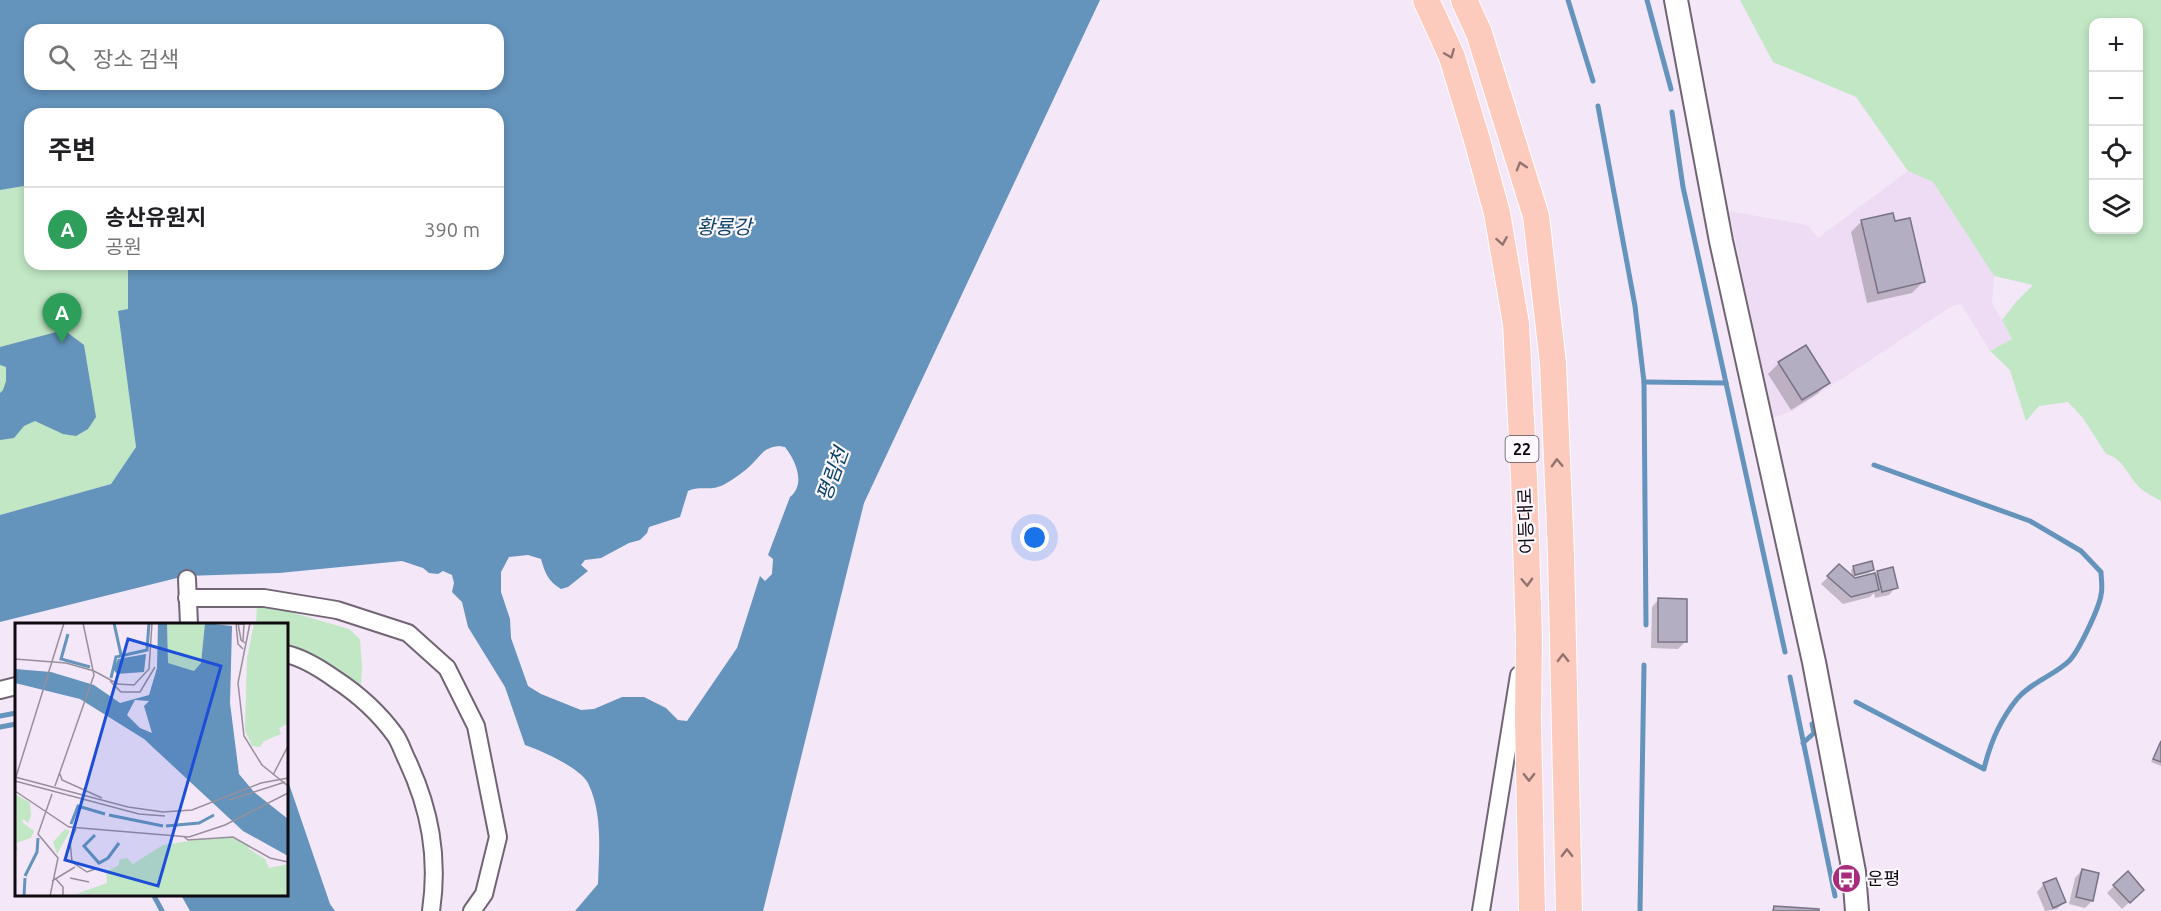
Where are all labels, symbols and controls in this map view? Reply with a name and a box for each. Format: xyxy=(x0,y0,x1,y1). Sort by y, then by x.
map controls xyxy=(2089,18,2143,234)
button: + xyxy=(2089,18,2143,72)
search box xyxy=(24,24,504,90)
icon: search xyxy=(45,41,78,74)
text: 장소 검색 xyxy=(93,46,179,71)
one-way arrow xyxy=(1443,47,1455,58)
button: − xyxy=(2089,72,2143,126)
button: locate xyxy=(2089,126,2143,180)
text: 주변 xyxy=(48,135,96,164)
one-way arrow xyxy=(1515,161,1528,172)
button: layers xyxy=(2089,180,2143,234)
text: 송산유원지 xyxy=(105,204,206,229)
water label: 황룡강 xyxy=(696,215,754,238)
text: A xyxy=(60,218,75,241)
text: 390 m xyxy=(424,218,480,241)
text: 공원 xyxy=(105,235,142,258)
one-way arrow xyxy=(1495,236,1508,246)
pin: A xyxy=(42,294,82,343)
road number: 22 xyxy=(1506,436,1538,462)
water label: 평림천 xyxy=(812,442,853,504)
one-way arrow xyxy=(1551,458,1564,467)
street label: 어등대로 xyxy=(1514,488,1536,554)
your location xyxy=(1020,523,1049,552)
one-way arrow xyxy=(1521,577,1534,586)
inset map xyxy=(15,623,288,896)
one-way arrow xyxy=(1557,653,1569,662)
one-way arrow xyxy=(1523,772,1535,781)
one-way arrow xyxy=(1561,848,1574,857)
bus stop icon: 운평 xyxy=(1830,862,1862,894)
place label: 운평 xyxy=(1867,868,1900,888)

